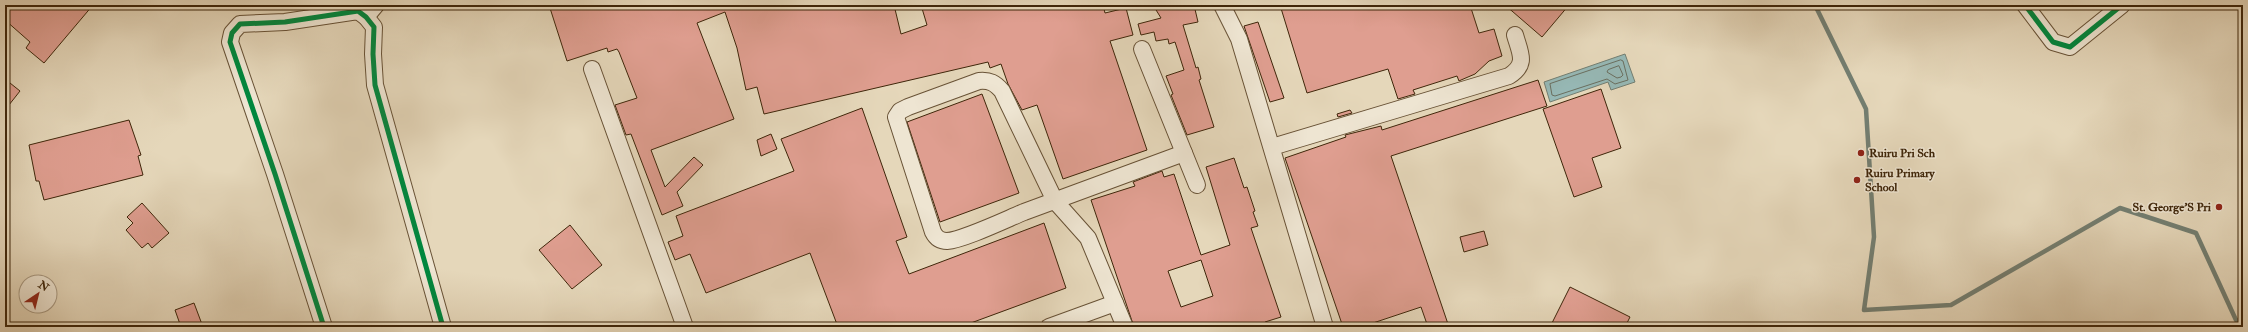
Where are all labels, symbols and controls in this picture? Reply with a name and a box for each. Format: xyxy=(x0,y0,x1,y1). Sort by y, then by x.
place label: Ruiru Pri Sch xyxy=(1869,146,1936,161)
marker: Ruiru Pri Sch xyxy=(1856,148,1866,158)
place label: Ruiru Primary School xyxy=(1865,166,1935,195)
marker: Ruiru Primary School xyxy=(1852,175,1862,185)
place label: St. George'S Pri xyxy=(2133,200,2212,215)
marker: St. George'S Pri xyxy=(2214,202,2224,212)
north arrow xyxy=(18,274,58,314)
text: N xyxy=(35,277,52,295)

